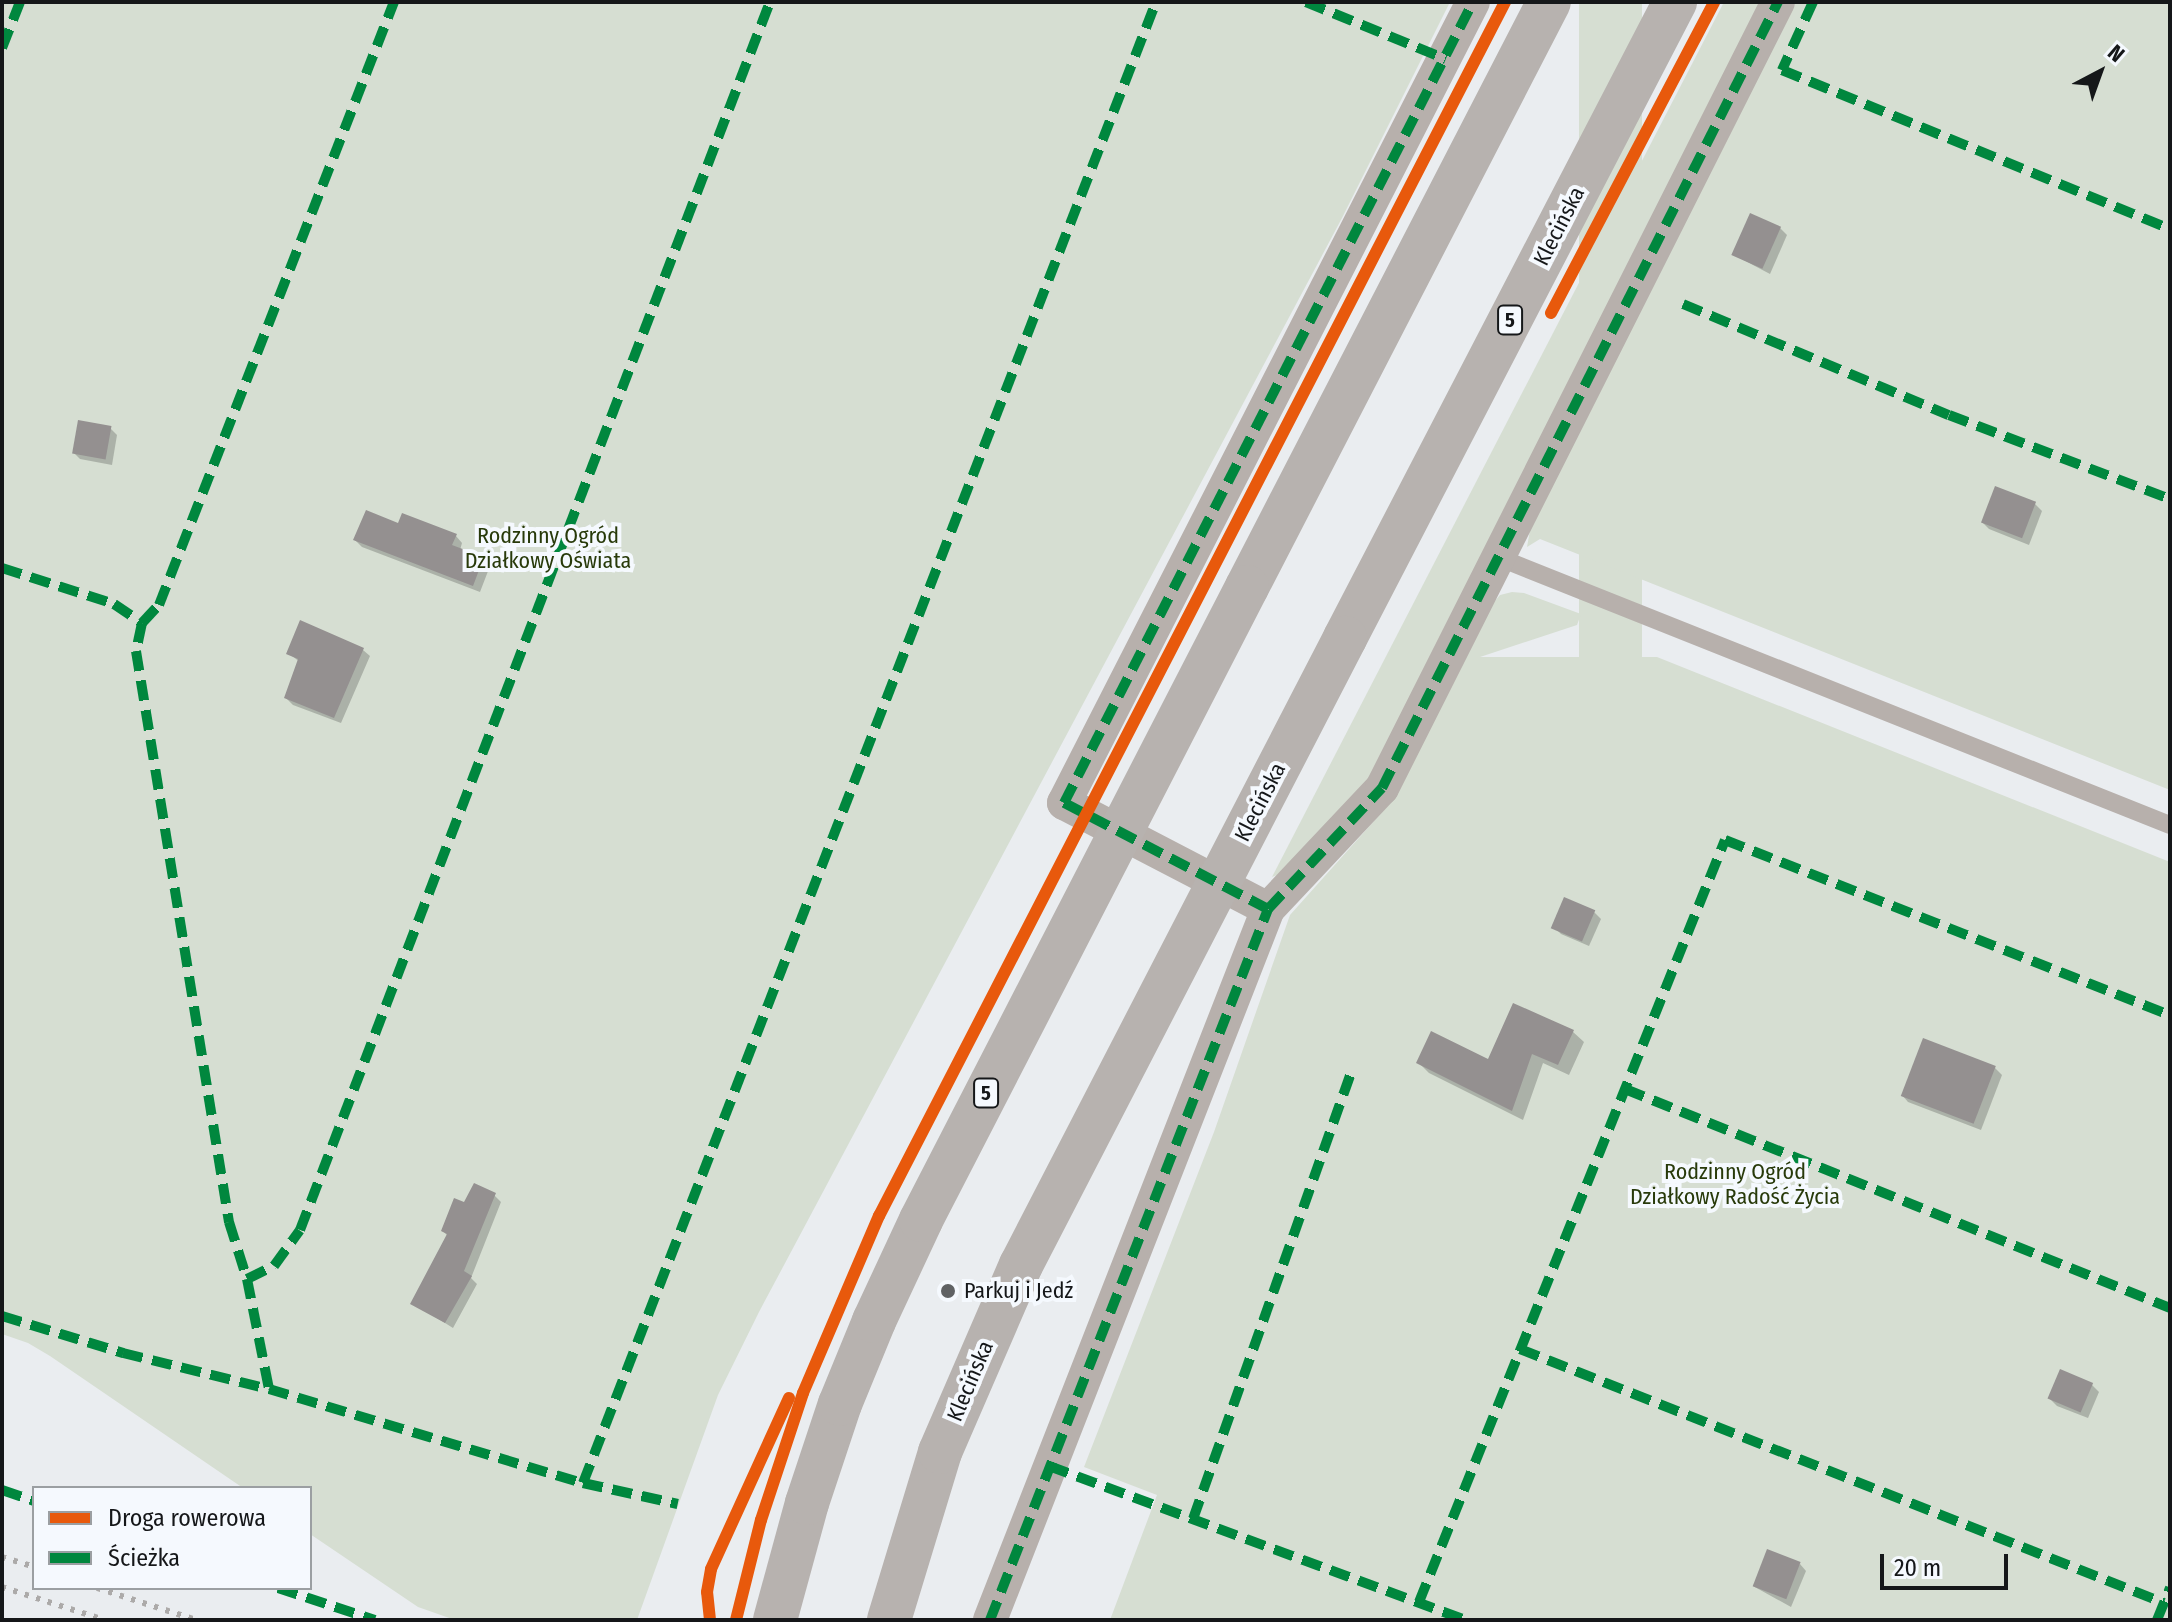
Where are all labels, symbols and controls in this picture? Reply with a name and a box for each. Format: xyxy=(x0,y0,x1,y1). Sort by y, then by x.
north arrow xyxy=(2060,32,2140,112)
text: N xyxy=(2102,39,2130,68)
street label: Klecińska xyxy=(1528,182,1590,270)
road number: 5 xyxy=(1496,304,1524,336)
park label: Rodzinny Ogród Działkowy Oświata xyxy=(465,522,631,574)
street label: Klecińska xyxy=(1229,758,1291,846)
road number: 5 xyxy=(972,1077,1000,1109)
park label: Rodzinny Ogród Działkowy Radość Życia xyxy=(1630,1158,1840,1210)
place label: Parkuj i Jedź xyxy=(964,1278,1073,1304)
marker: Parkuj i Jedź xyxy=(939,1282,957,1300)
street label: Klecińska xyxy=(941,1337,999,1425)
legend xyxy=(32,1486,312,1590)
text: Droga rowerowa xyxy=(108,1504,266,1532)
scale bar xyxy=(1884,1538,2012,1588)
text: Ścieżka xyxy=(108,1544,180,1572)
text: 20 m xyxy=(1894,1554,1941,1582)

